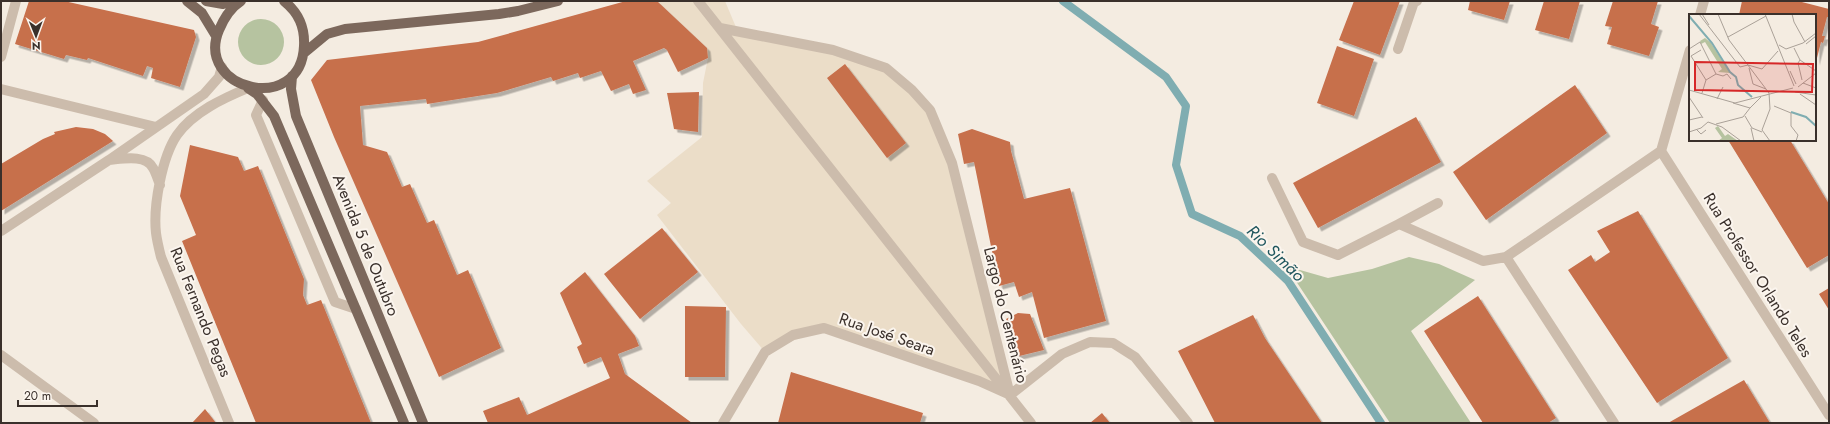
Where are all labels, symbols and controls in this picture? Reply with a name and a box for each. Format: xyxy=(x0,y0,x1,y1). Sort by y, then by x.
inset map xyxy=(1689,14,1816,141)
north arrow xyxy=(16,16,56,56)
text: N xyxy=(32,38,41,54)
street label: Avenida 5 de Outubro xyxy=(327,171,405,320)
street label: Rua Professor Orlando Teles xyxy=(1698,188,1818,362)
water label: Rio Simão xyxy=(1242,219,1310,287)
street label: Rua Fernando Pegas xyxy=(164,244,238,380)
street label: Largo do Centenário xyxy=(978,244,1034,386)
street label: Rua José Seara xyxy=(836,307,938,361)
scale bar xyxy=(18,382,97,408)
text: 20 m xyxy=(24,387,51,405)

